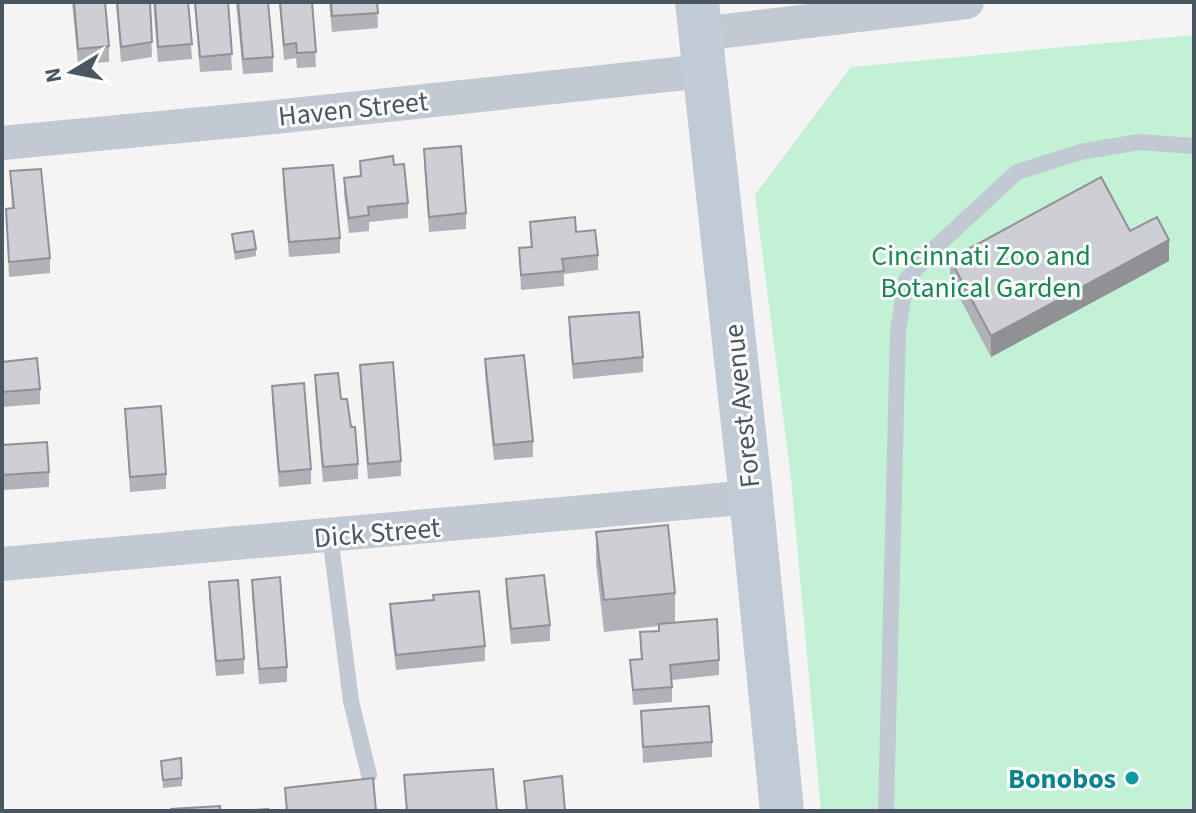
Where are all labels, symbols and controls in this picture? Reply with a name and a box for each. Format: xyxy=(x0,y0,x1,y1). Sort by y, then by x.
north arrow xyxy=(32,32,112,112)
text: N xyxy=(36,65,70,85)
street label: Haven Street xyxy=(276,81,430,137)
park label: Cincinnati Zoo and Botanical Garden xyxy=(871,236,1091,308)
street label: Forest Avenue xyxy=(714,322,770,490)
street label: Dick Street xyxy=(312,508,442,558)
place label: Bonobos xyxy=(1008,759,1116,799)
marker: Bonobos xyxy=(1123,769,1141,787)

